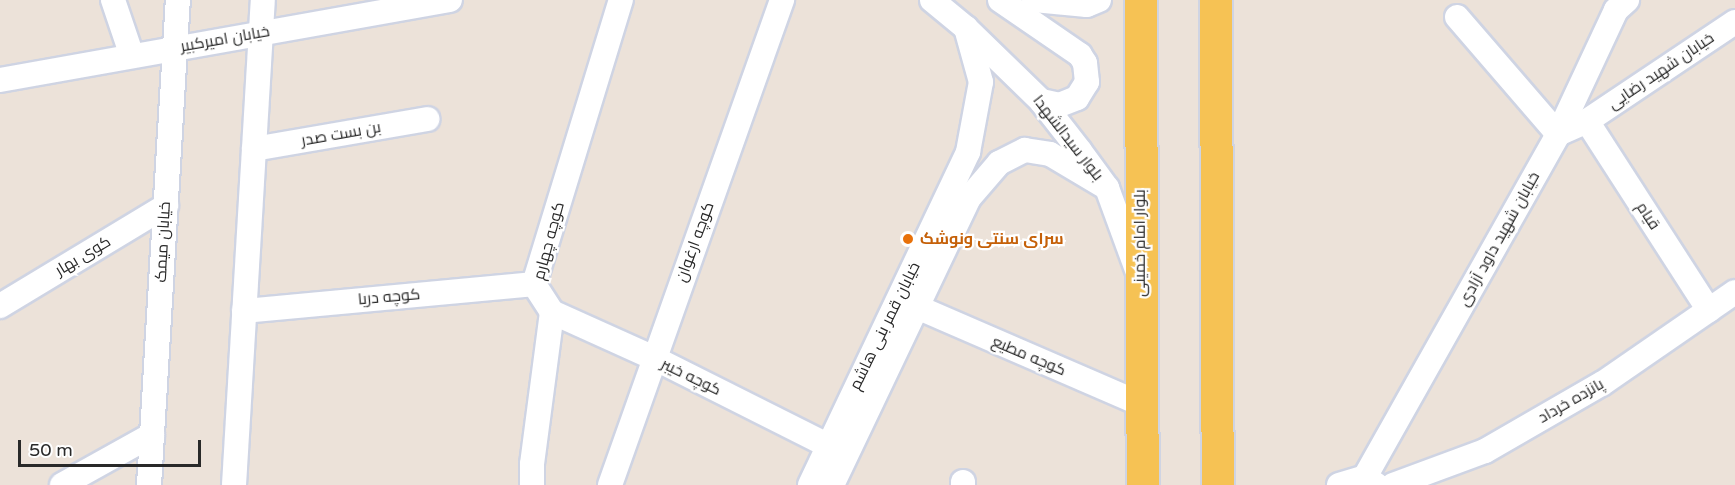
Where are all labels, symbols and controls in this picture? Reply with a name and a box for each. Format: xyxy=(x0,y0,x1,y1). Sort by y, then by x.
street label: خیابان امیرکبیر xyxy=(179,22,271,56)
street label: خیابان شهید رضایی xyxy=(1604,28,1718,114)
street label: بلوار سیدالشهدا xyxy=(1029,91,1107,185)
street label: بن بست صدر xyxy=(300,118,382,150)
street label: خیابان شهید داود آزادی xyxy=(1454,168,1544,310)
street label: بلوار امام خمینی xyxy=(1130,189,1150,297)
street label: کوچه ارغوان xyxy=(672,199,718,285)
street label: قیام xyxy=(1632,199,1664,233)
street label: کوچه چهارم xyxy=(529,200,569,282)
street label: خیابان میمک xyxy=(151,201,175,283)
place label: سرای سنتی ونوشک xyxy=(920,229,1064,249)
street label: کوی بهار xyxy=(52,232,114,280)
marker: سرای سنتی ونوشک xyxy=(901,232,915,246)
street label: خیابان قمر بنی هاشم xyxy=(846,259,924,393)
street label: کوچه دریا xyxy=(357,285,421,309)
street label: کوچه مطیع xyxy=(989,332,1069,380)
street label: کوچه خیبر xyxy=(658,354,724,400)
street label: پانزده خرداد xyxy=(1535,375,1607,427)
scale bar xyxy=(21,428,204,466)
text: 50 m xyxy=(29,439,73,461)

